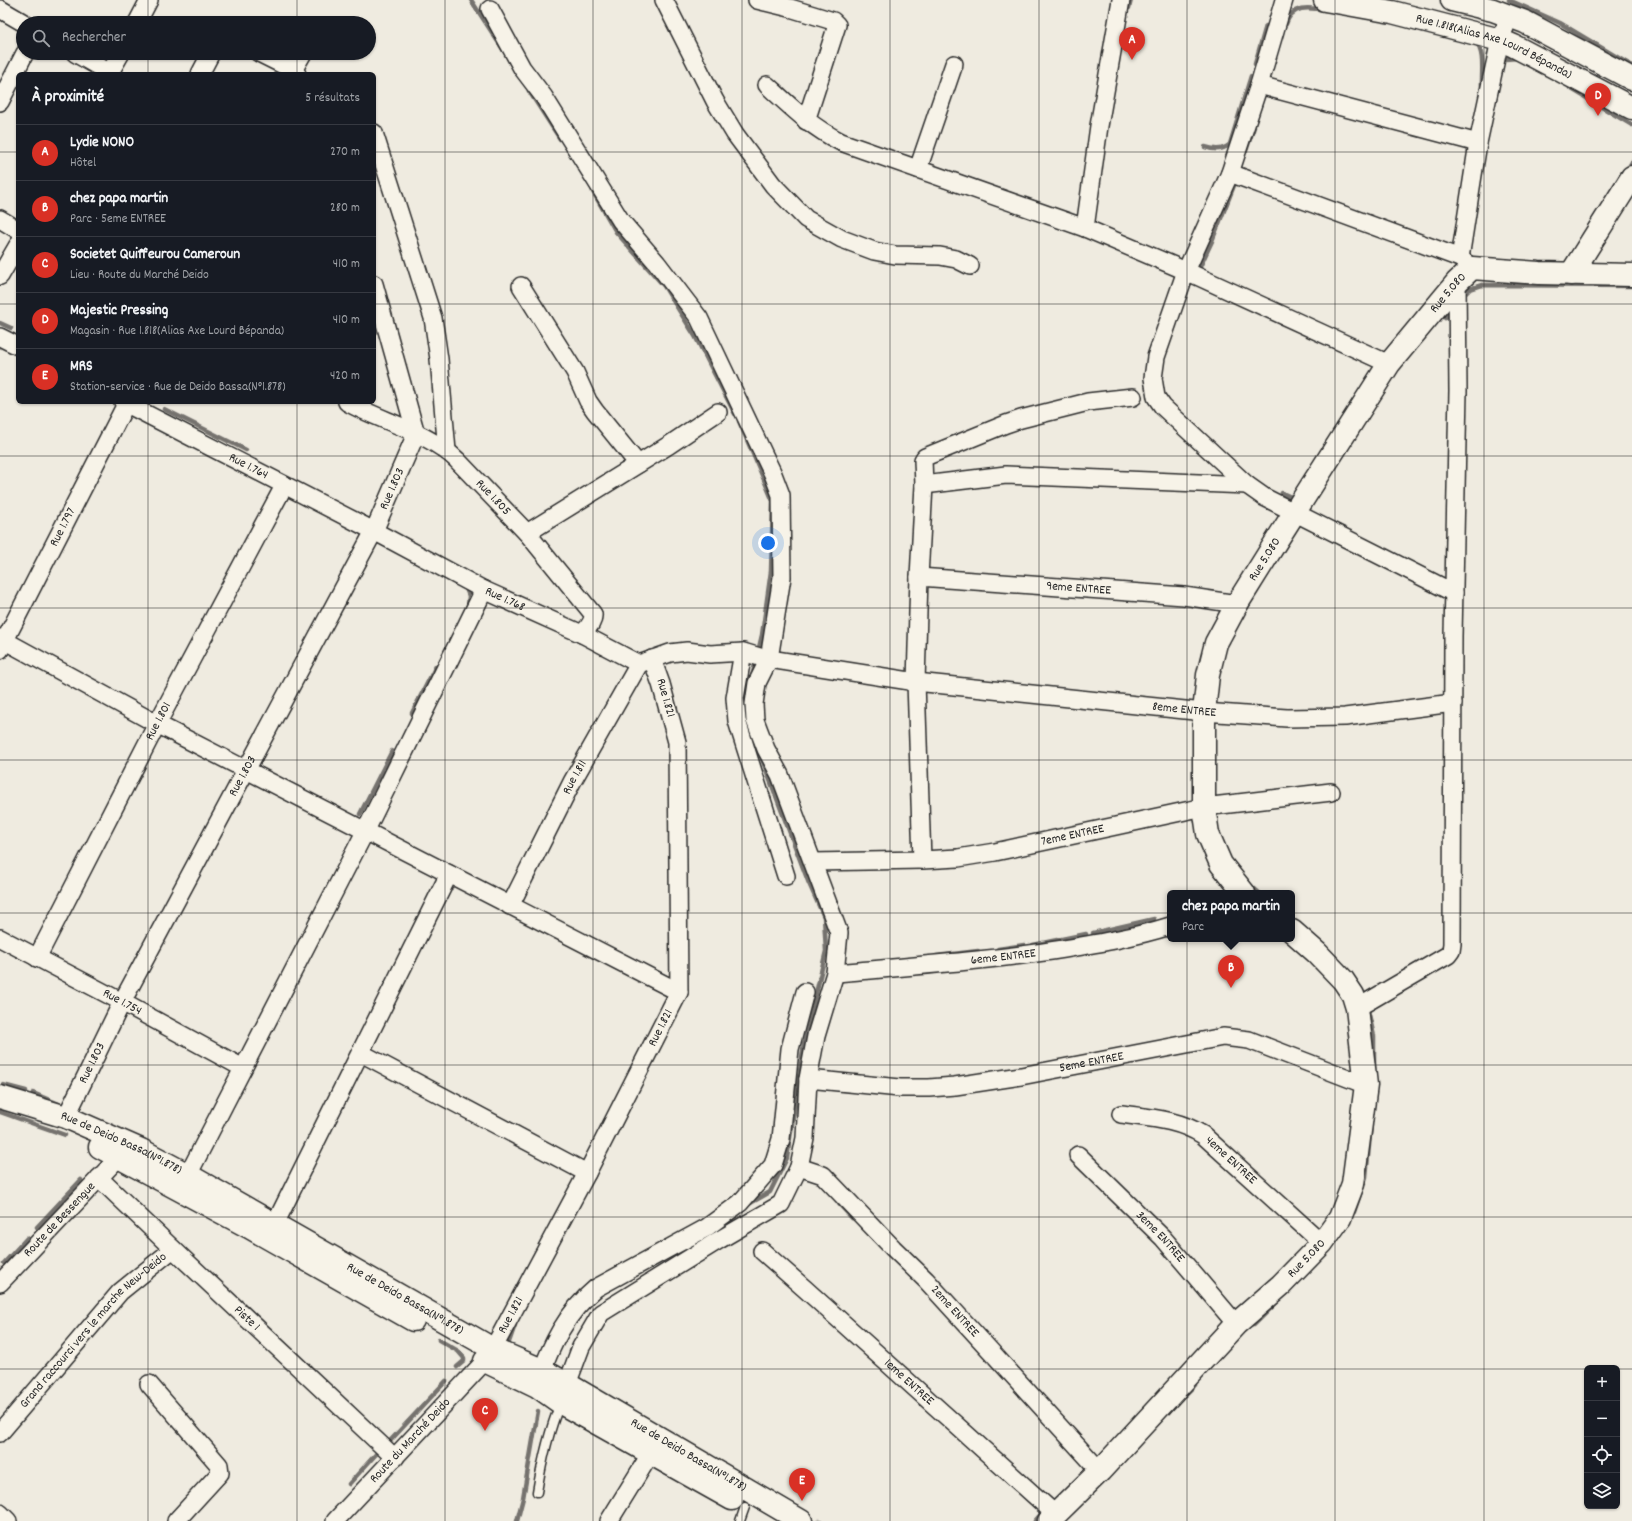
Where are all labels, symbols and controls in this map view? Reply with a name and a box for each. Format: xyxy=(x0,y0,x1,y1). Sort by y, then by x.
street label: Rue 1.818(Alias Axe Lourd Bépanda) xyxy=(1414,9,1575,84)
search box xyxy=(16,16,376,60)
icon: search xyxy=(30,27,52,49)
text: Rechercher xyxy=(62,27,126,49)
pin: A xyxy=(1119,27,1145,60)
pin: D xyxy=(1585,83,1611,116)
text: À proximité xyxy=(32,86,104,110)
text: 5 résultats xyxy=(305,89,360,108)
text: Lydie NONO xyxy=(70,132,134,154)
text: A xyxy=(41,143,49,162)
text: 270 m xyxy=(330,143,360,162)
text: Hôtel xyxy=(70,154,96,173)
text: chez papa martin xyxy=(70,188,168,210)
text: B xyxy=(42,199,48,218)
text: 280 m xyxy=(330,199,360,218)
text: Parc · 5eme ENTREE xyxy=(70,210,166,229)
text: Societet Quiffeurou Cameroun xyxy=(70,244,240,266)
text: C xyxy=(42,255,48,274)
text: 410 m xyxy=(333,255,360,274)
text: Lieu · Route du Marché Deido xyxy=(70,266,209,285)
street label: Rue 5.080 xyxy=(1425,268,1471,318)
text: Majestic Pressing xyxy=(70,300,168,322)
text: D xyxy=(42,311,48,330)
text: 410 m xyxy=(333,311,360,330)
text: Magasin · Rue 1.818(Alias Axe Lourd Bépanda) xyxy=(70,322,284,341)
text: MRS xyxy=(70,356,93,378)
text: E xyxy=(42,367,48,386)
text: 420 m xyxy=(330,367,360,386)
text: Station-service · Rue de Deido Bassa(N°1.878) xyxy=(70,378,286,397)
street label: Rue 1.764 xyxy=(225,448,272,485)
street label: Rue 1.803 xyxy=(375,465,410,513)
street label: Rue 1.805 xyxy=(471,475,515,520)
street label: Rue 1.797 xyxy=(45,504,81,550)
your location xyxy=(758,533,778,553)
street label: Rue 5.080 xyxy=(1244,534,1286,585)
street label: 9eme ENTREE xyxy=(1045,577,1112,600)
street label: Rue 1.768 xyxy=(482,582,528,617)
street label: Rue 1.821 xyxy=(650,676,680,720)
street label: 8eme ENTREE xyxy=(1151,697,1217,722)
street label: Rue 1.801 xyxy=(141,699,176,744)
street label: Rue 1.803 xyxy=(224,752,262,800)
street label: Rue 1.811 xyxy=(558,757,592,798)
street label: 7eme ENTREE xyxy=(1039,819,1106,851)
popup xyxy=(1167,890,1295,942)
text: chez papa martin xyxy=(1182,896,1280,918)
text: Parc xyxy=(1182,918,1204,937)
street label: 6eme ENTREE xyxy=(970,944,1037,970)
pin: B xyxy=(1218,955,1244,988)
street label: Rue 1.754 xyxy=(99,984,145,1021)
street label: Rue 1.821 xyxy=(643,1006,678,1050)
street label: Rue 1.803 xyxy=(74,1039,110,1087)
street label: 5eme ENTREE xyxy=(1058,1047,1125,1078)
street label: Rue de Deido Bassa(N°1.878) xyxy=(58,1106,185,1180)
street label: 4eme ENTREE xyxy=(1201,1132,1261,1189)
street label: Route de Bessengue xyxy=(19,1177,100,1262)
street label: 3eme ENTREE xyxy=(1131,1207,1189,1267)
street label: Rue 5.080 xyxy=(1283,1235,1330,1283)
street label: Grand raccourci vers le marche New-Deido xyxy=(15,1248,171,1413)
street label: Rue de Deido Bassa(N°1.878) xyxy=(343,1258,467,1340)
street label: 2eme ENTREE xyxy=(926,1281,984,1342)
street label: Rue 1.821 xyxy=(493,1293,529,1337)
street label: Piste 1 xyxy=(229,1301,264,1336)
street label: 1eme ENTREE xyxy=(879,1355,938,1410)
map controls xyxy=(1584,1365,1620,1509)
button: + xyxy=(1584,1365,1620,1401)
street label: Route du Marché Deido xyxy=(365,1394,455,1488)
pin: C xyxy=(472,1398,498,1431)
button: − xyxy=(1584,1401,1620,1437)
street label: Rue de Deido Bassa(N°1.878) xyxy=(627,1414,750,1497)
button: locate xyxy=(1584,1437,1620,1473)
pin: E xyxy=(789,1468,815,1501)
button: layers xyxy=(1584,1473,1620,1509)

